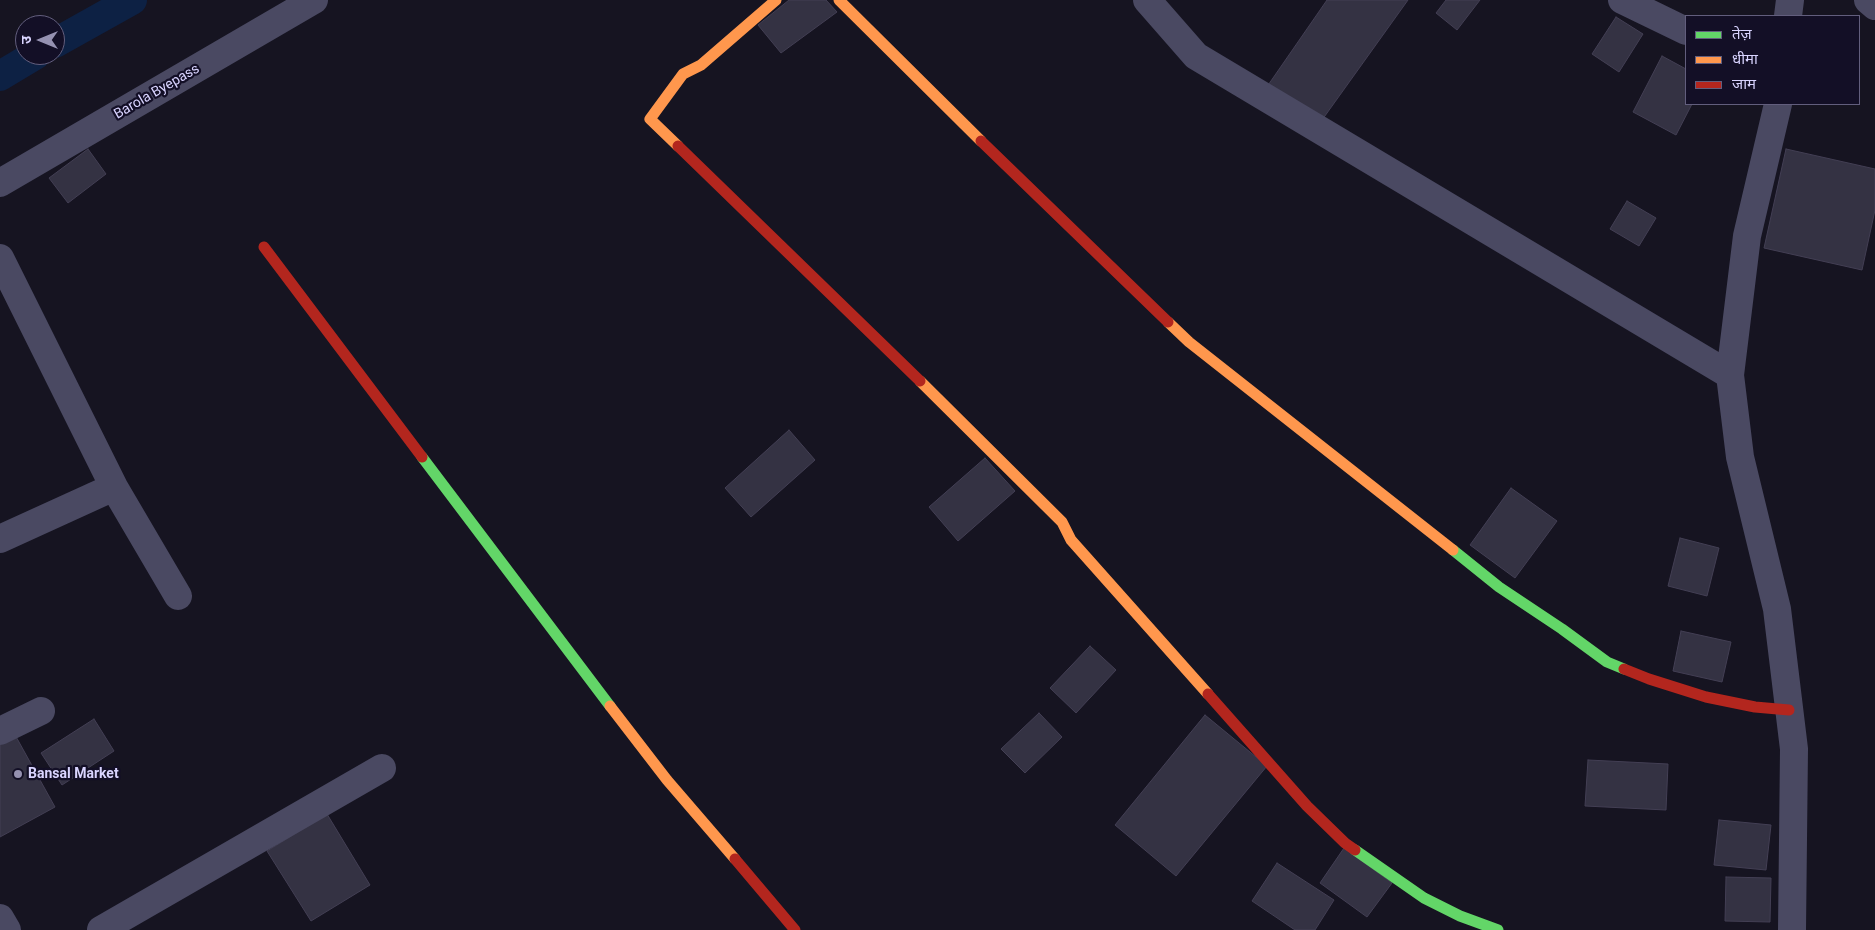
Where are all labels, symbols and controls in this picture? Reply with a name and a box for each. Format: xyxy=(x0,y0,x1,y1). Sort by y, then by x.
north arrow xyxy=(15,15,65,65)
legend xyxy=(1685,15,1860,105)
text: तेज़ xyxy=(1732,25,1752,43)
text: उ xyxy=(18,36,34,44)
text: धीमा xyxy=(1732,50,1758,68)
street label: Barola Byepass xyxy=(111,61,203,123)
text: जाम xyxy=(1732,75,1756,93)
place label: Bansal Market xyxy=(28,766,119,782)
marker: Bansal Market xyxy=(12,768,24,780)

